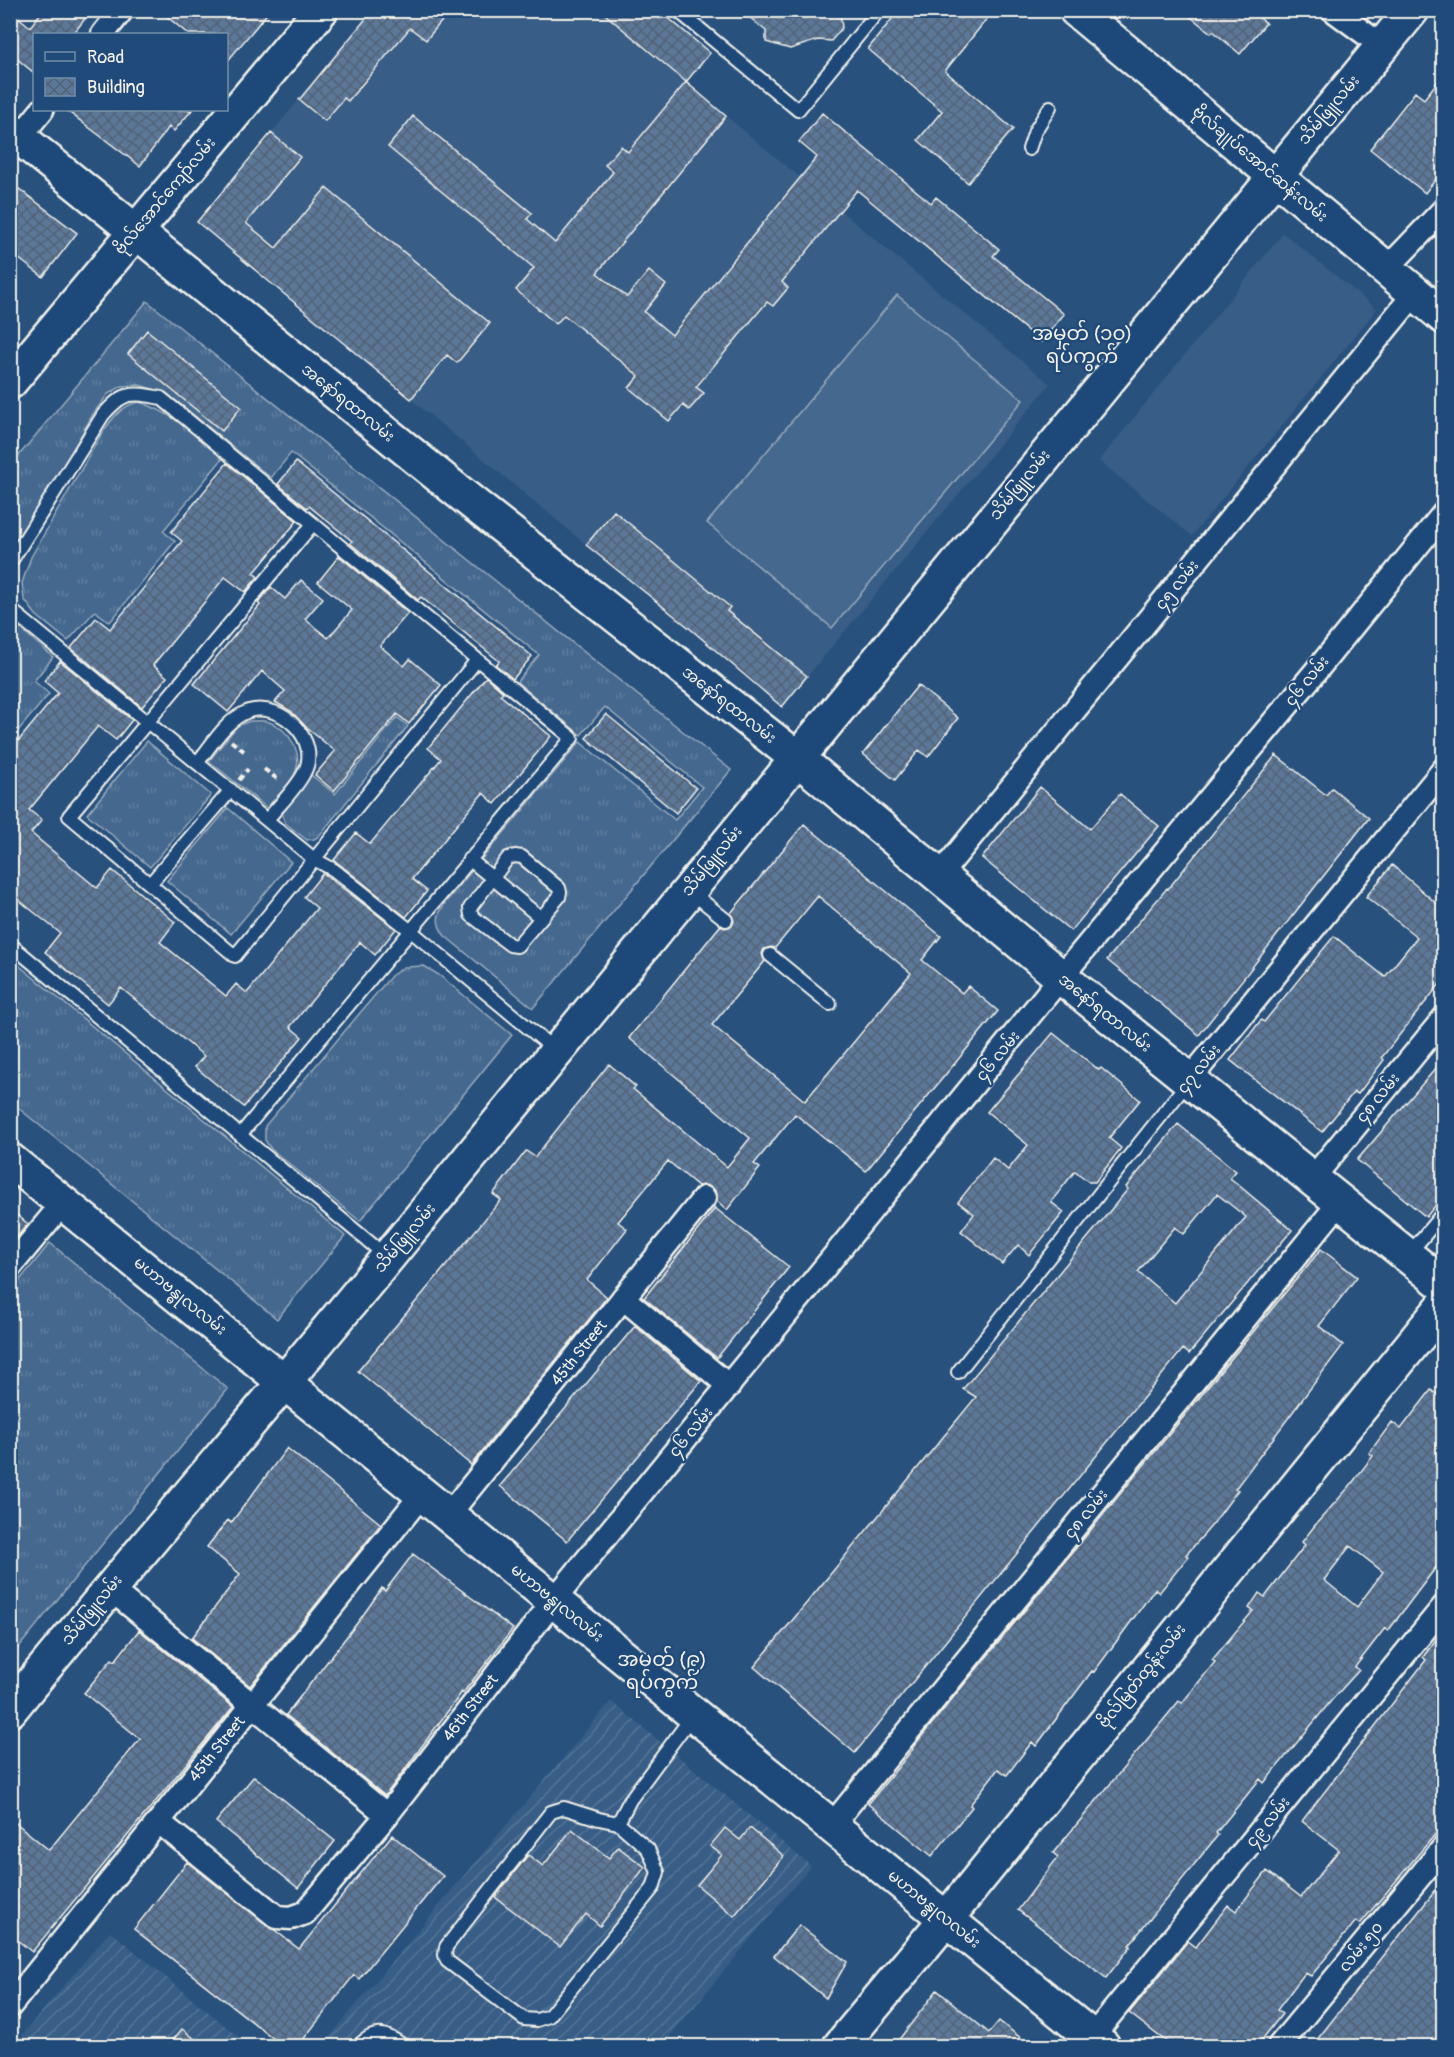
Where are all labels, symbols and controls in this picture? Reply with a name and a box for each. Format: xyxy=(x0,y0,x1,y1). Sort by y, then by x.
legend xyxy=(33,33,228,111)
text: Road xyxy=(87,46,124,69)
street label: သိမ်ဖြူလမ်း xyxy=(1292,70,1366,151)
text: Building xyxy=(87,76,145,99)
street label: ဗိုလ်ချုပ်အောင်ဆန်းလမ်း xyxy=(1186,100,1333,230)
street label: ဗိုလ်အောင်ကျော်လမ်း xyxy=(109,132,223,261)
district label: အမှတ် (၁၀) ရပ်ကွက် xyxy=(1032,319,1132,372)
street label: အနော်ရထာလမ်း xyxy=(295,358,400,449)
street label: သိမ်ဖြူလမ်း xyxy=(984,444,1057,526)
street label: ၄၅ လမ်း xyxy=(1149,555,1206,616)
street label: ၄၆ လမ်း xyxy=(1279,650,1336,712)
street label: အနော်ရထာလမ်း xyxy=(676,660,781,750)
street label: သိမ်ဖြူလမ်း xyxy=(676,820,749,902)
street label: အနော်ရထာလမ်း xyxy=(1052,968,1157,1059)
street label: ၄၆ လမ်း xyxy=(970,1025,1027,1087)
street label: ၄၇ လမ်း xyxy=(1171,1039,1227,1100)
street label: ၄၈ လမ်း xyxy=(1350,1068,1406,1129)
street label: သိမ်ဖြူလမ်း xyxy=(368,1198,442,1279)
street label: မဟာဗန္ဓုလလမ်း xyxy=(127,1251,232,1342)
street label: 45th Street xyxy=(546,1316,612,1390)
street label: ၄၆ လမ်း xyxy=(663,1401,720,1463)
street label: ၄၈ လမ်း xyxy=(1058,1484,1114,1545)
street label: မဟာဗန္ဓုလလမ်း xyxy=(504,1558,609,1649)
street label: သိမ်ဖြူလမ်း xyxy=(56,1569,129,1651)
street label: ဗိုလ်မြတ်ထွန်းလမ်း xyxy=(1092,1619,1193,1735)
district label: အမှတ် (၉) ရပ်ကွက် xyxy=(617,1645,707,1698)
street label: 46th Street xyxy=(438,1670,503,1745)
street label: 45th Street xyxy=(184,1712,250,1786)
street label: ၄၉ လမ်း xyxy=(1240,1791,1297,1853)
street label: မဟာဗန္ဓုလလမ်း xyxy=(881,1864,986,1955)
street label: လမ်း ၅၀ xyxy=(1333,1916,1390,1978)

